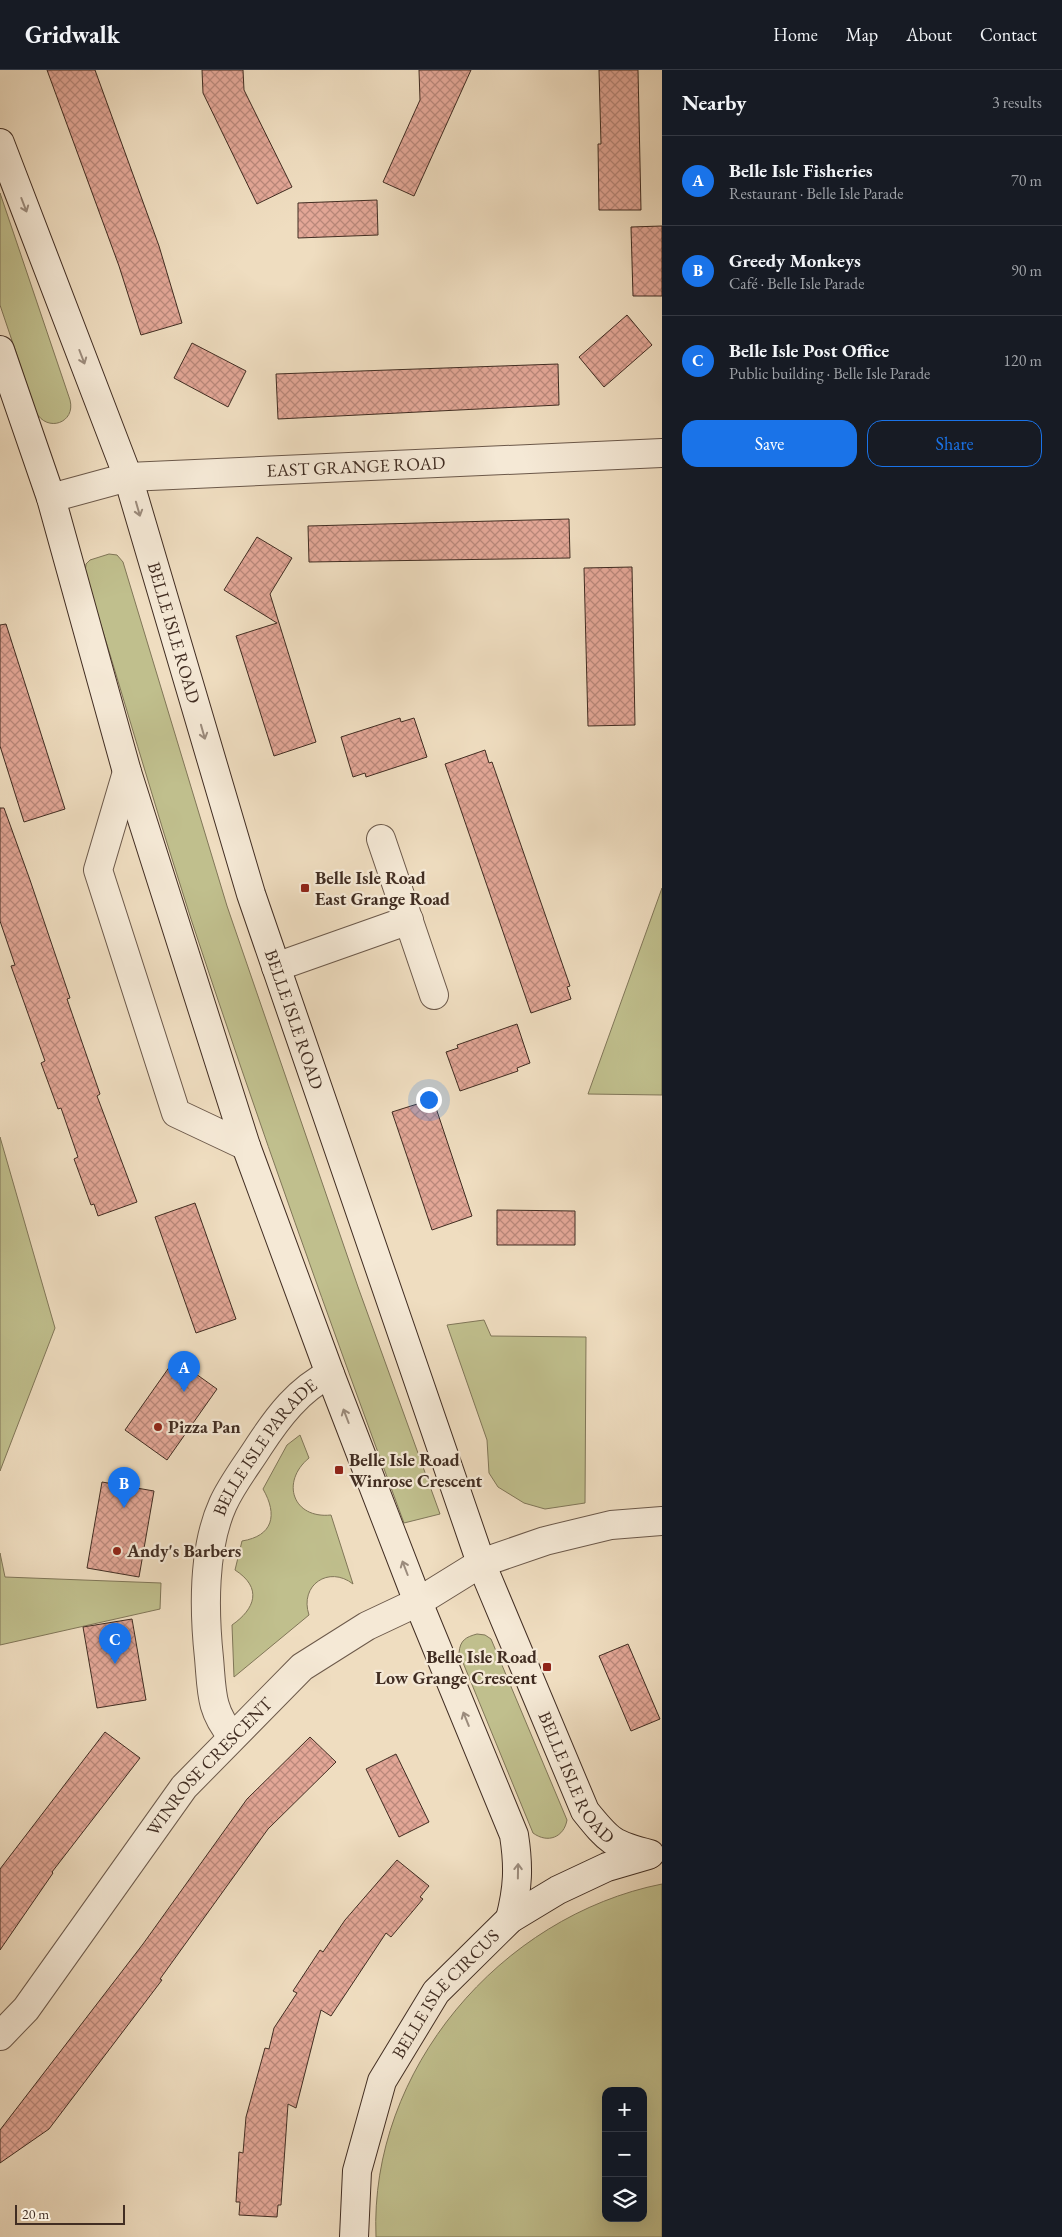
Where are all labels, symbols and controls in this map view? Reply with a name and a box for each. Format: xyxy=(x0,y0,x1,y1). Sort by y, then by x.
text: Gridwalk xyxy=(25,19,120,50)
text: Home xyxy=(773,23,818,46)
text: Map xyxy=(846,23,878,46)
text: About xyxy=(906,23,952,46)
text: Contact xyxy=(980,23,1037,46)
text: Nearby xyxy=(682,89,746,116)
text: 3 results xyxy=(992,92,1042,113)
text: Belle Isle Fisheries xyxy=(729,158,873,183)
text: A xyxy=(692,170,704,191)
text: 70 m xyxy=(1011,170,1042,191)
text: Restaurant · Belle Isle Parade xyxy=(729,183,904,204)
one-way arrow xyxy=(20,197,29,212)
text: Greedy Monkeys xyxy=(729,248,861,273)
text: B xyxy=(693,260,703,281)
text: 90 m xyxy=(1011,260,1042,281)
text: Café · Belle Isle Parade xyxy=(729,273,864,294)
text: Belle Isle Post Office xyxy=(729,338,889,363)
one-way arrow xyxy=(78,349,87,364)
text: C xyxy=(692,350,704,371)
text: 120 m xyxy=(1003,350,1042,371)
text: Public building · Belle Isle Parade xyxy=(729,363,930,384)
button: Save xyxy=(682,420,857,467)
button: Share xyxy=(867,420,1042,467)
street label: EAST GRANGE ROAD xyxy=(266,451,446,482)
one-way arrow xyxy=(133,501,143,517)
street label: BELLE ISLE ROAD xyxy=(143,559,206,706)
one-way arrow xyxy=(199,724,209,740)
place label: Belle Isle Road East Grange Road xyxy=(315,866,450,910)
marker: Belle Isle Road East Grange Road xyxy=(299,882,311,894)
street label: BELLE ISLE ROAD xyxy=(260,946,329,1092)
your location xyxy=(416,1087,442,1113)
pin: A xyxy=(168,1351,200,1392)
street label: BELLE ISLE PARADE xyxy=(207,1373,321,1519)
one-way arrow xyxy=(341,1409,350,1424)
place label: Pizza Pan xyxy=(168,1415,241,1438)
marker: Pizza Pan xyxy=(152,1421,164,1433)
place label: Belle Isle Road Winrose Crescent xyxy=(349,1448,483,1492)
marker: Belle Isle Road Winrose Crescent xyxy=(333,1464,345,1476)
pin: B xyxy=(108,1467,140,1508)
place label: Andy's Barbers xyxy=(126,1539,241,1562)
marker: Andy's Barbers xyxy=(111,1545,123,1557)
one-way arrow xyxy=(400,1561,409,1576)
pin: C xyxy=(99,1623,131,1664)
place label: Belle Isle Road Low Grange Crescent xyxy=(375,1645,537,1689)
marker: Belle Isle Road Low Grange Crescent xyxy=(541,1661,553,1673)
street label: WINROSE CRESCENT xyxy=(141,1691,278,1840)
street label: BELLE ISLE ROAD xyxy=(533,1708,620,1848)
one-way arrow xyxy=(460,1712,470,1727)
one-way arrow xyxy=(513,1864,523,1880)
street label: BELLE ISLE CIRCUS xyxy=(386,1924,504,2063)
map controls xyxy=(602,2087,647,2222)
button: + xyxy=(602,2087,647,2132)
button: − xyxy=(602,2132,647,2177)
button: layers xyxy=(602,2177,647,2222)
scale bar xyxy=(15,2202,125,2225)
text: 20 m xyxy=(22,2205,49,2223)

